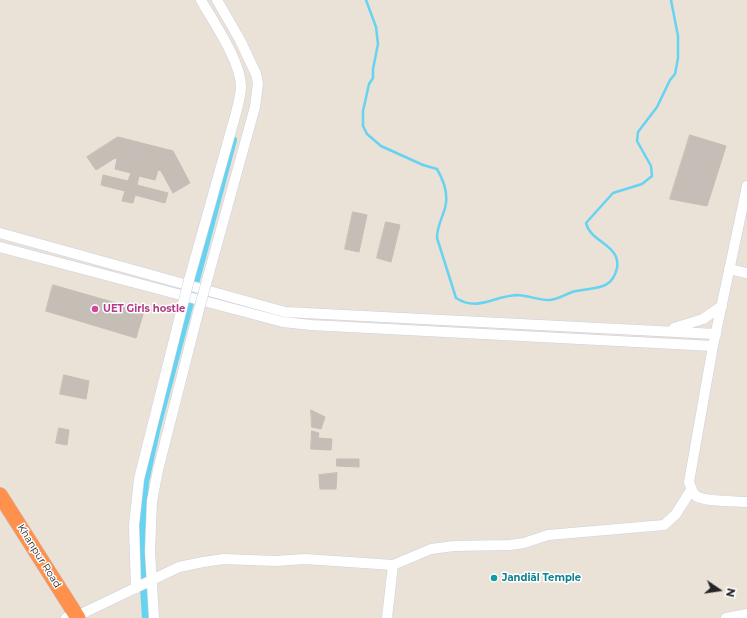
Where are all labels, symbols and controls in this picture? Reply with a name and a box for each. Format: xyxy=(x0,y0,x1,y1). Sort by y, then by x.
place label: UET Girls hostle xyxy=(103,303,185,315)
marker: UET Girls hostle xyxy=(90,304,100,314)
street label: Khanpur Road xyxy=(15,522,63,590)
north arrow xyxy=(699,570,739,610)
place label: Jandiāl Temple xyxy=(502,572,581,584)
marker: Jandiāl Temple xyxy=(489,573,499,583)
text: N xyxy=(723,587,739,599)

